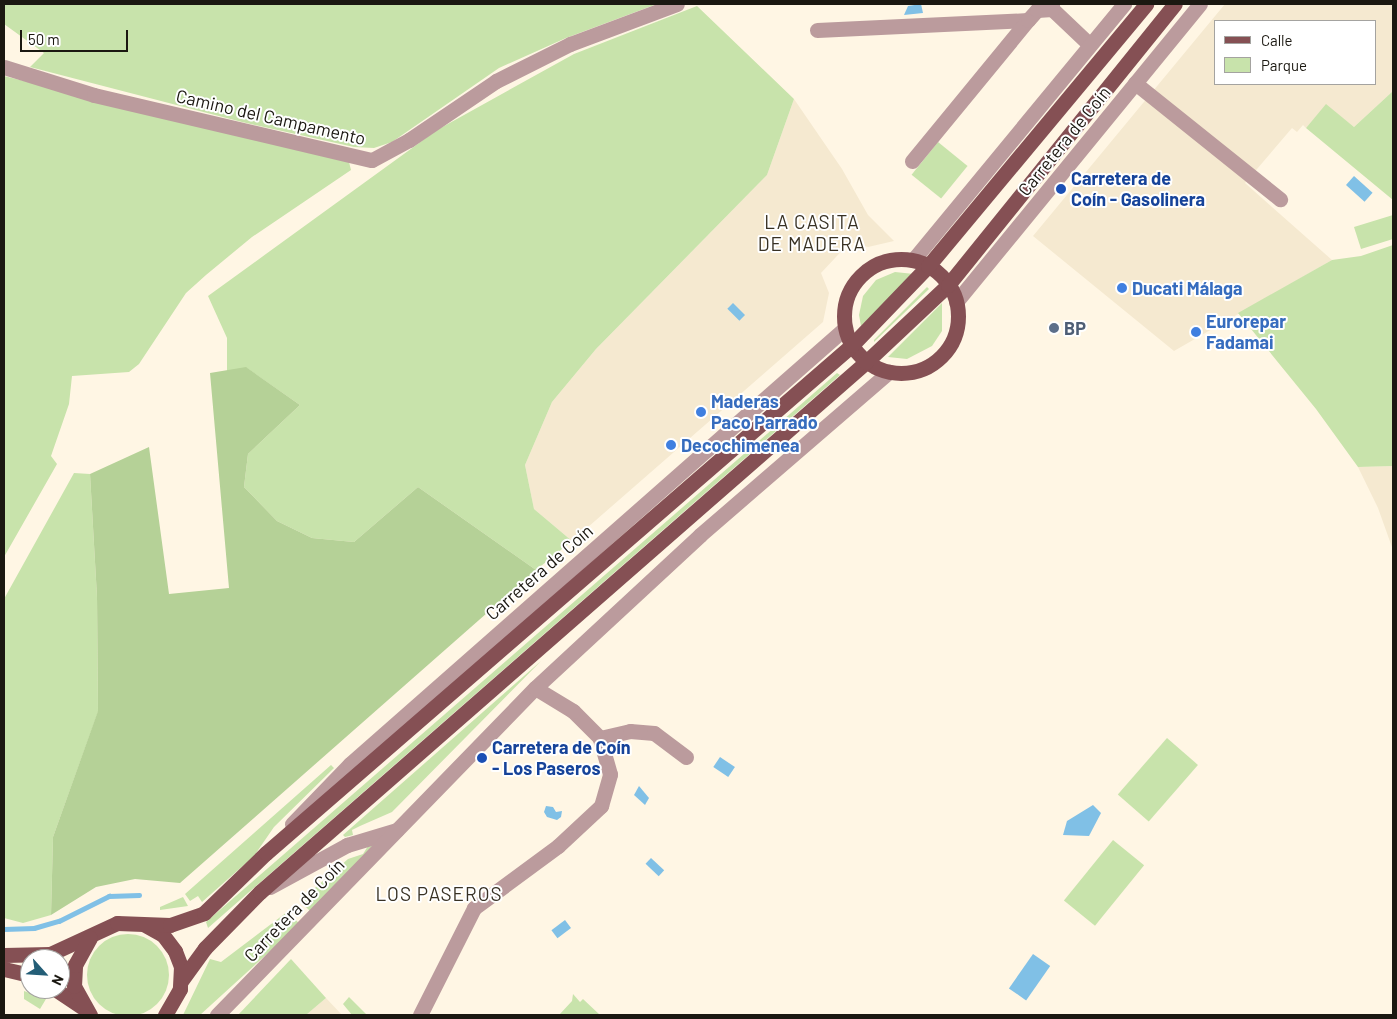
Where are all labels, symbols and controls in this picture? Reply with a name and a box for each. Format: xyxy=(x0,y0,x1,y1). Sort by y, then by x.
scale bar xyxy=(22,20,130,52)
legend xyxy=(1214,20,1377,85)
text: 50 m xyxy=(28,30,60,48)
text: Calle xyxy=(1261,31,1293,49)
text: Parque xyxy=(1261,56,1307,74)
street label: Carretera de Coín xyxy=(1013,82,1115,200)
street label: Camino del Campamento xyxy=(174,85,368,149)
place label: Carretera de Coín - Gasolinera xyxy=(1071,168,1205,210)
marker: Carretera de Coín - Gasolinera xyxy=(1055,183,1067,195)
district label: LA CASITA DE MADERA xyxy=(757,211,867,255)
place label: Ducati Málaga xyxy=(1132,277,1243,299)
marker: Ducati Málaga xyxy=(1116,282,1128,294)
place label: Eurorepar Fadamai xyxy=(1206,311,1286,354)
place label: BP xyxy=(1064,317,1086,339)
marker: BP xyxy=(1048,322,1060,334)
marker: Eurorepar Fadamai xyxy=(1190,326,1202,338)
place label: Maderas Paco Parrado xyxy=(711,391,818,434)
marker: Maderas Paco Parrado xyxy=(695,406,707,418)
place label: Decochimenea xyxy=(681,434,799,456)
marker: Decochimenea xyxy=(665,439,677,451)
street label: Carretera de Coín xyxy=(481,520,597,624)
place label: Carretera de Coín - Los Paseros xyxy=(492,737,631,780)
marker: Carretera de Coín - Los Paseros xyxy=(476,752,488,764)
street label: Carretera de Coín xyxy=(239,854,349,966)
district label: LOS PASEROS xyxy=(374,883,504,905)
north arrow xyxy=(20,949,70,999)
text: N xyxy=(48,972,68,988)

